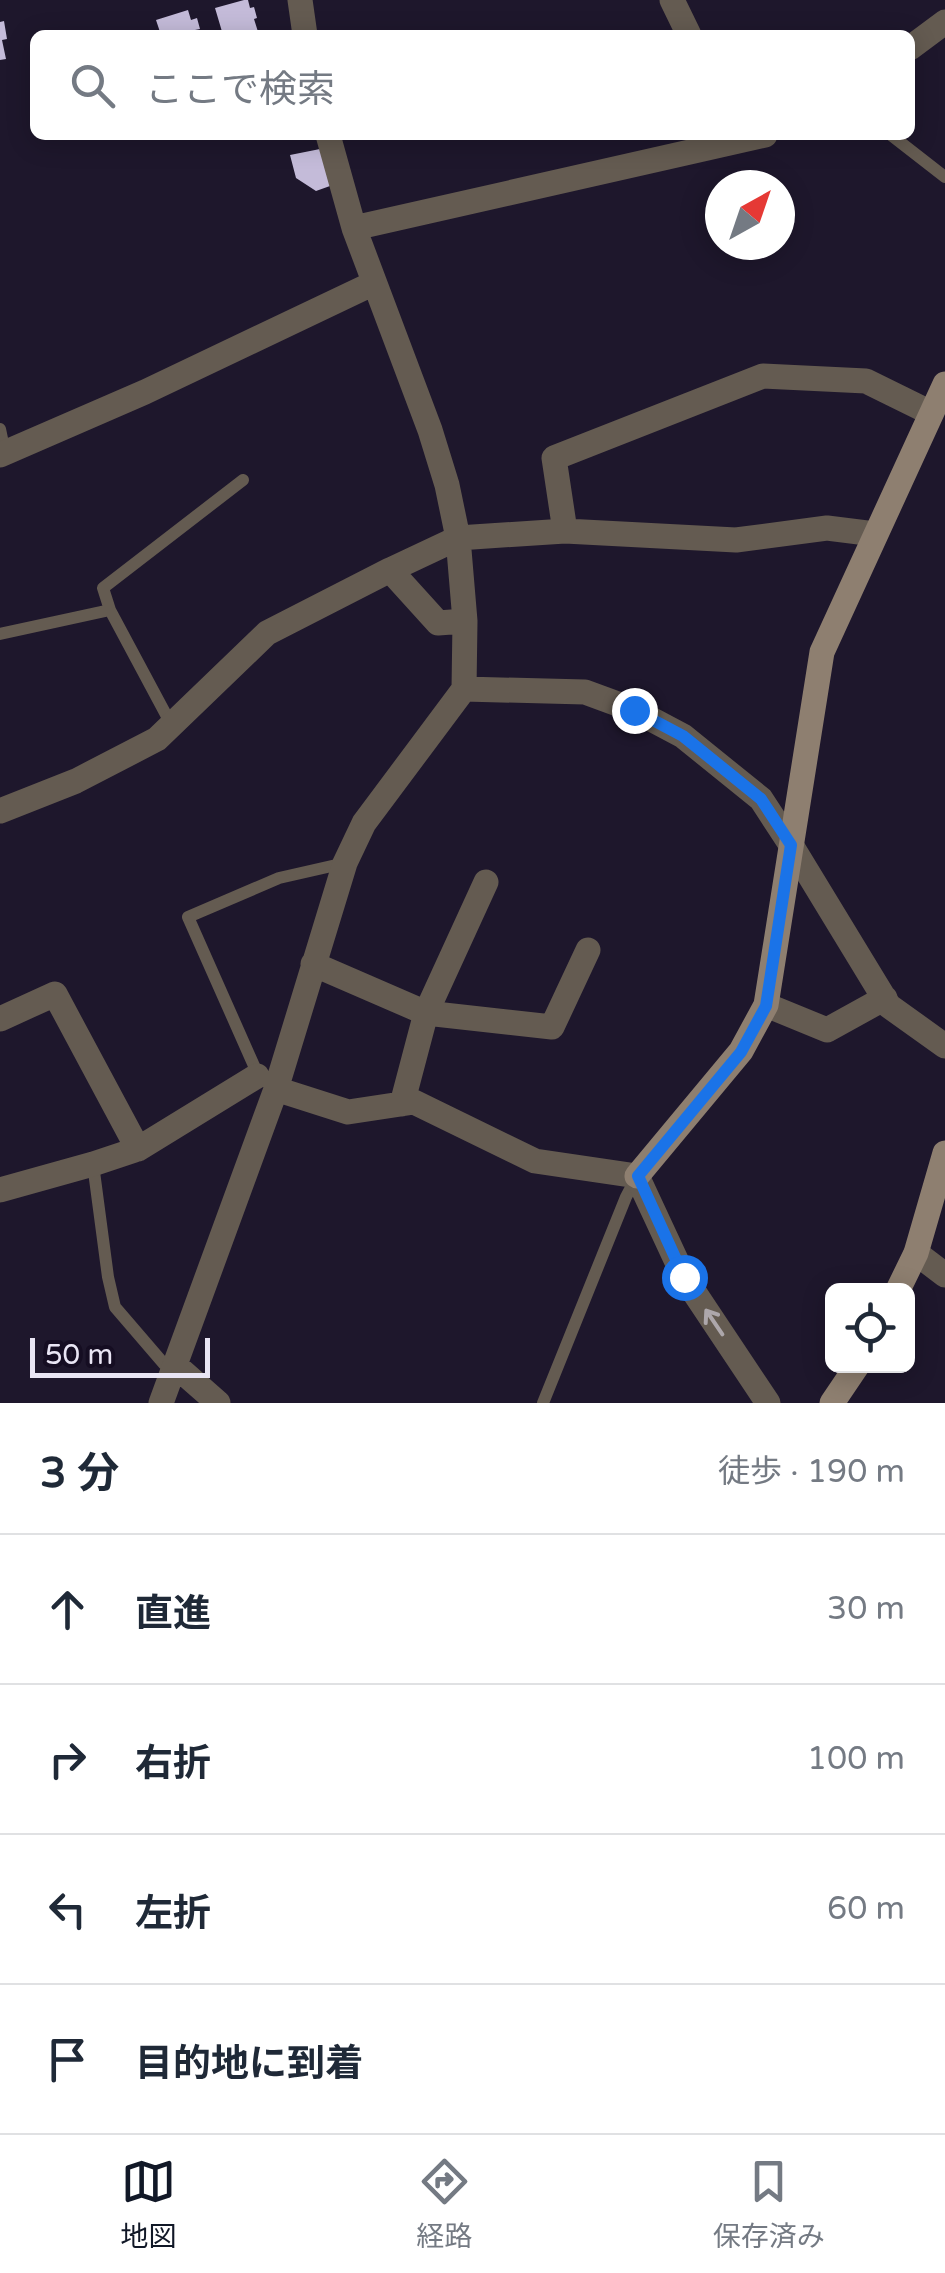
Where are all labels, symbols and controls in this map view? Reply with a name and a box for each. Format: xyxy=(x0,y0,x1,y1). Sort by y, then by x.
search box xyxy=(30,30,915,140)
icon: search xyxy=(65,58,120,113)
text: ここで検索 xyxy=(145,67,335,113)
north arrow xyxy=(705,170,795,260)
route end xyxy=(612,688,658,734)
route start xyxy=(662,1255,708,1301)
map controls xyxy=(825,1283,915,1373)
button: locate xyxy=(825,1283,915,1373)
one-way arrow xyxy=(703,1308,724,1336)
scale bar xyxy=(30,1333,210,1378)
text: 50 m xyxy=(45,1338,113,1372)
text: 3 分 xyxy=(40,1448,119,1499)
text: 徒歩 · 190 m xyxy=(718,1453,905,1491)
icon: ahead xyxy=(40,1582,95,1637)
text: 30 m xyxy=(827,1590,905,1628)
text: 直進 xyxy=(135,1591,211,1637)
icon: right xyxy=(40,1732,95,1787)
text: 100 m xyxy=(807,1740,905,1778)
text: 右折 xyxy=(135,1741,211,1787)
icon: left xyxy=(40,1882,95,1937)
text: 60 m xyxy=(827,1890,905,1928)
text: 左折 xyxy=(135,1891,211,1937)
icon: arrive xyxy=(40,2032,95,2087)
text: 目的地に到着 xyxy=(135,2041,363,2087)
tab: 地図 xyxy=(120,2154,176,2254)
tab: 経路 xyxy=(416,2154,473,2254)
tab: 保存済み xyxy=(713,2154,825,2254)

